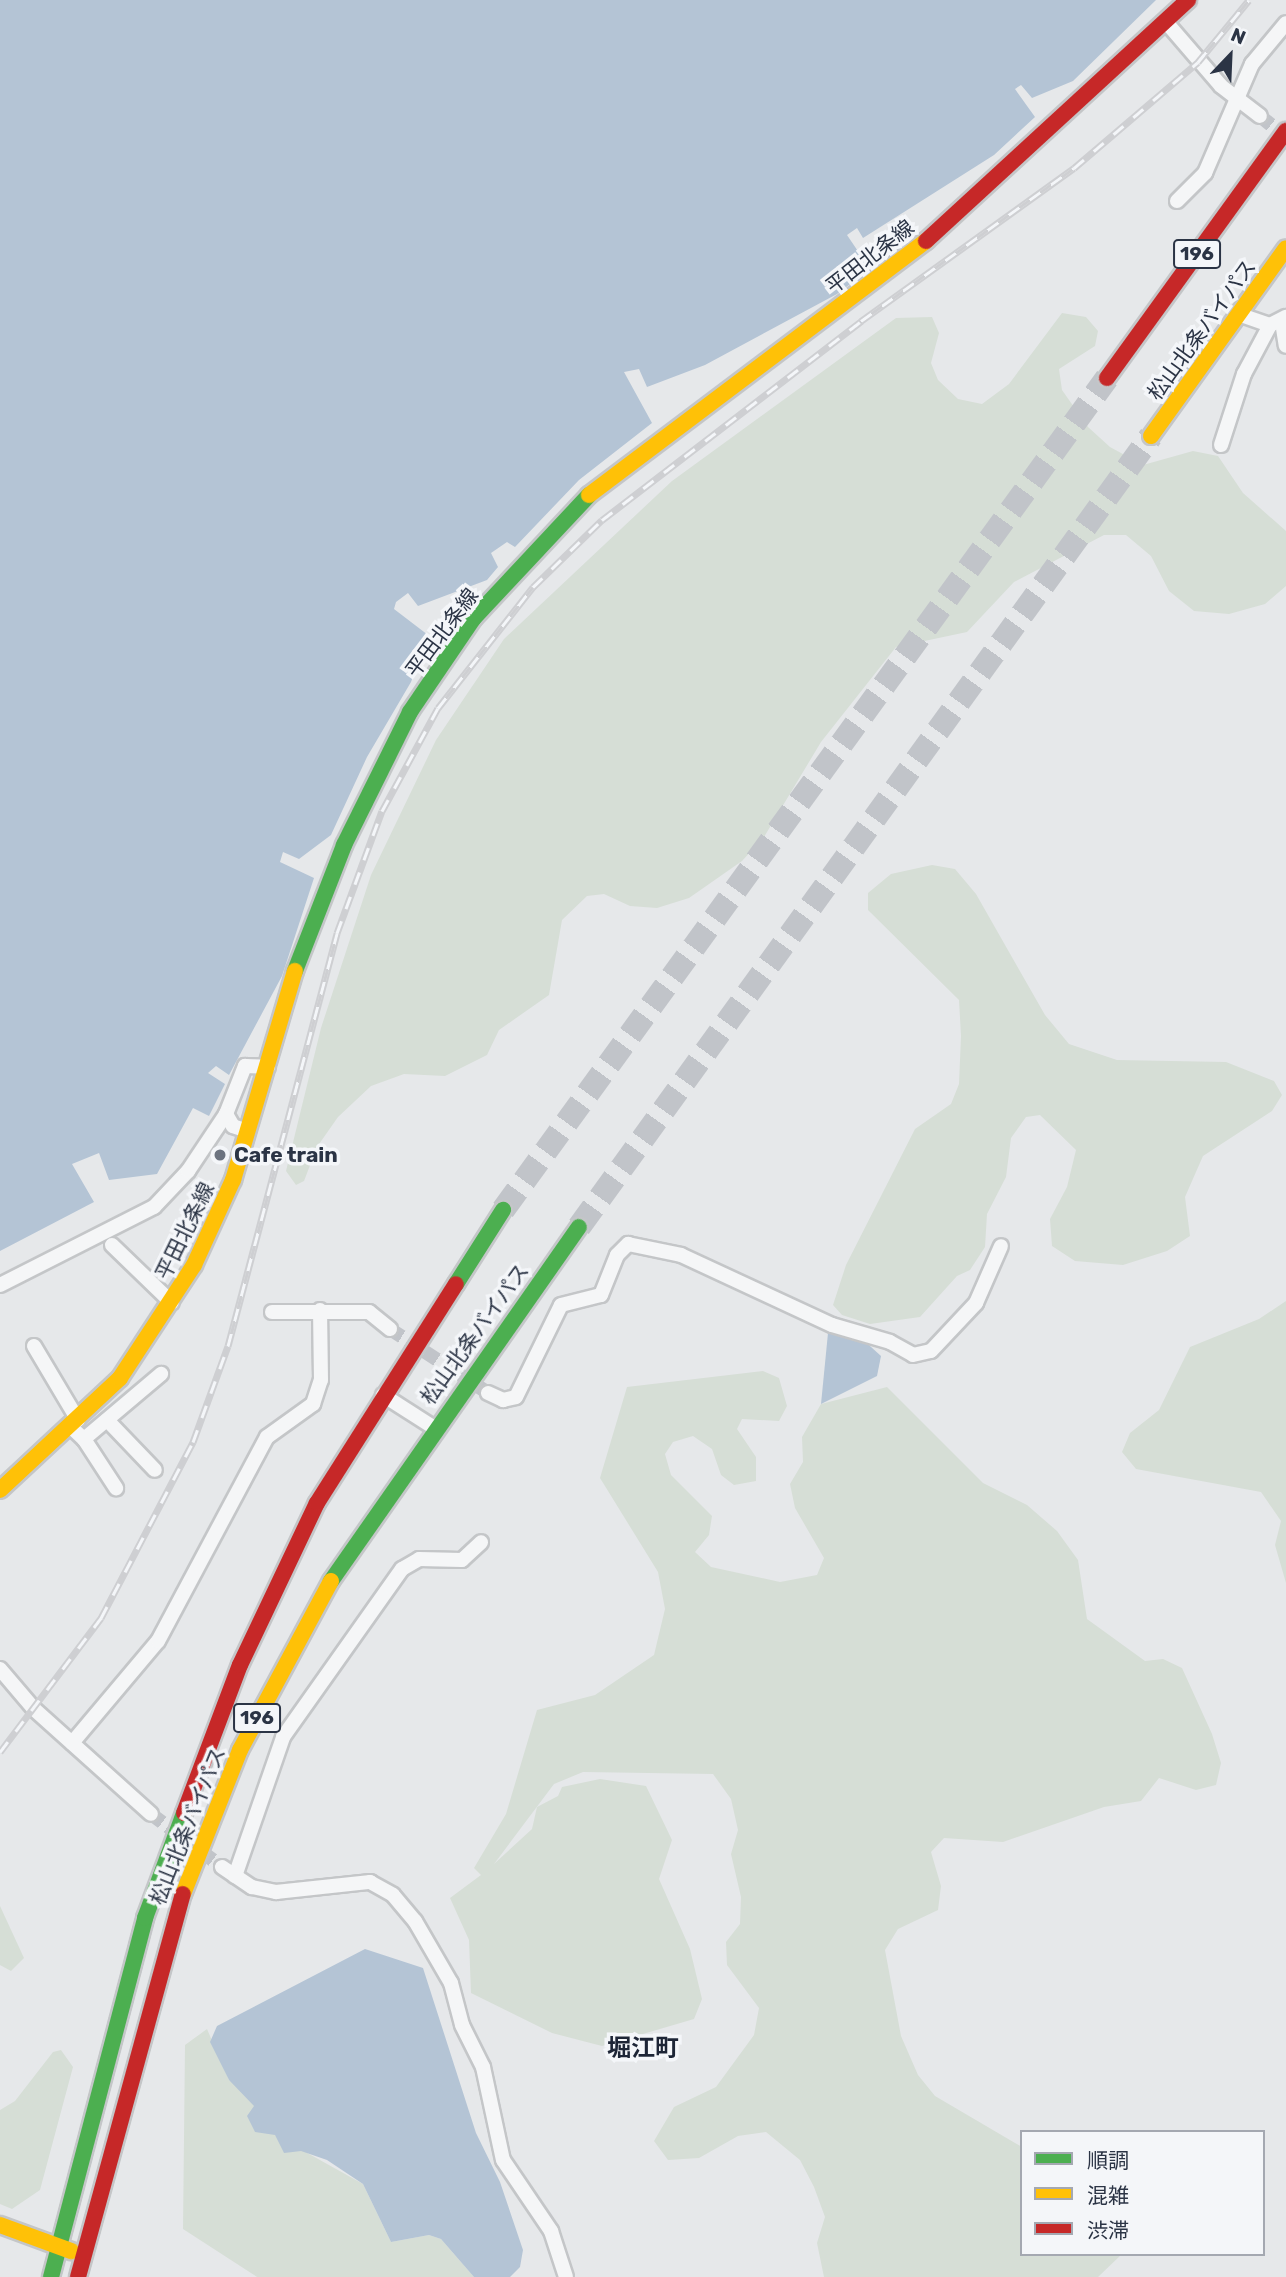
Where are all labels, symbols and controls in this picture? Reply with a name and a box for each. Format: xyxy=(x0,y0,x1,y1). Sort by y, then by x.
north arrow xyxy=(1195,21,1265,91)
text: N xyxy=(1228,23,1249,49)
street label: 平田北条線 xyxy=(821,215,919,299)
road number: 196 xyxy=(1172,238,1222,270)
street label: 松山北条バイパス xyxy=(1142,255,1262,405)
street label: 平田北条線 xyxy=(400,583,484,683)
place label: Cafe train xyxy=(234,1142,338,1168)
marker: Cafe train xyxy=(212,1147,228,1163)
street label: 平田北条線 xyxy=(151,1178,219,1284)
street label: 松山北条バイパス xyxy=(415,1259,535,1409)
road number: 196 xyxy=(232,1702,282,1734)
street label: 松山北条バイパス xyxy=(145,1743,231,1909)
district label: 堀江町 xyxy=(607,2035,679,2063)
legend xyxy=(1020,2130,1265,2256)
text: 順調 xyxy=(1087,2148,1129,2173)
text: 混雑 xyxy=(1087,2183,1129,2208)
text: 渋滞 xyxy=(1087,2218,1129,2243)

